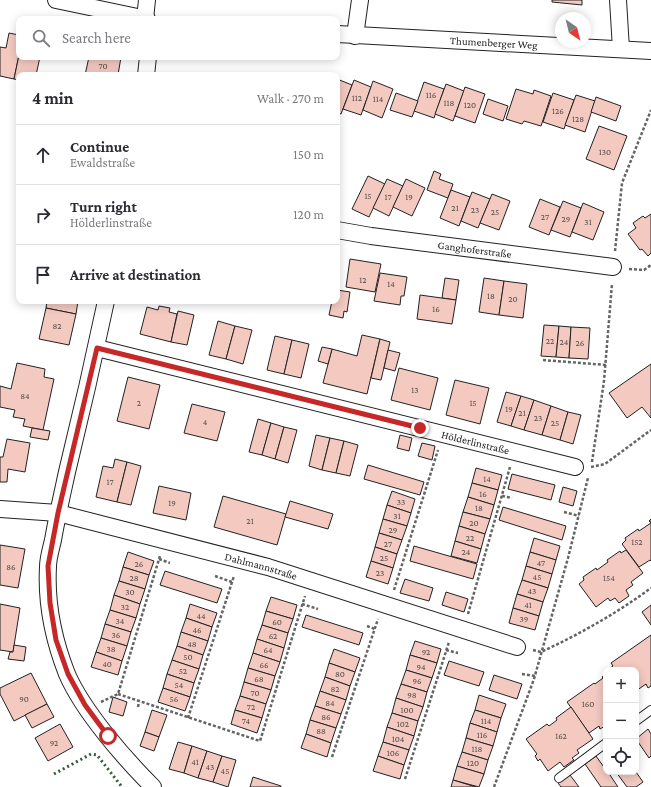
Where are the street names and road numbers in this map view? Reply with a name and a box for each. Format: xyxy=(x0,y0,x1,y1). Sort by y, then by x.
street label: Thumenberger Weg xyxy=(450,34,538,52)
street label: Ganghoferstraße xyxy=(437,239,512,260)
street label: Hölderlinstraße xyxy=(440,428,511,456)
street label: Dahlmannstraße xyxy=(224,550,299,582)

